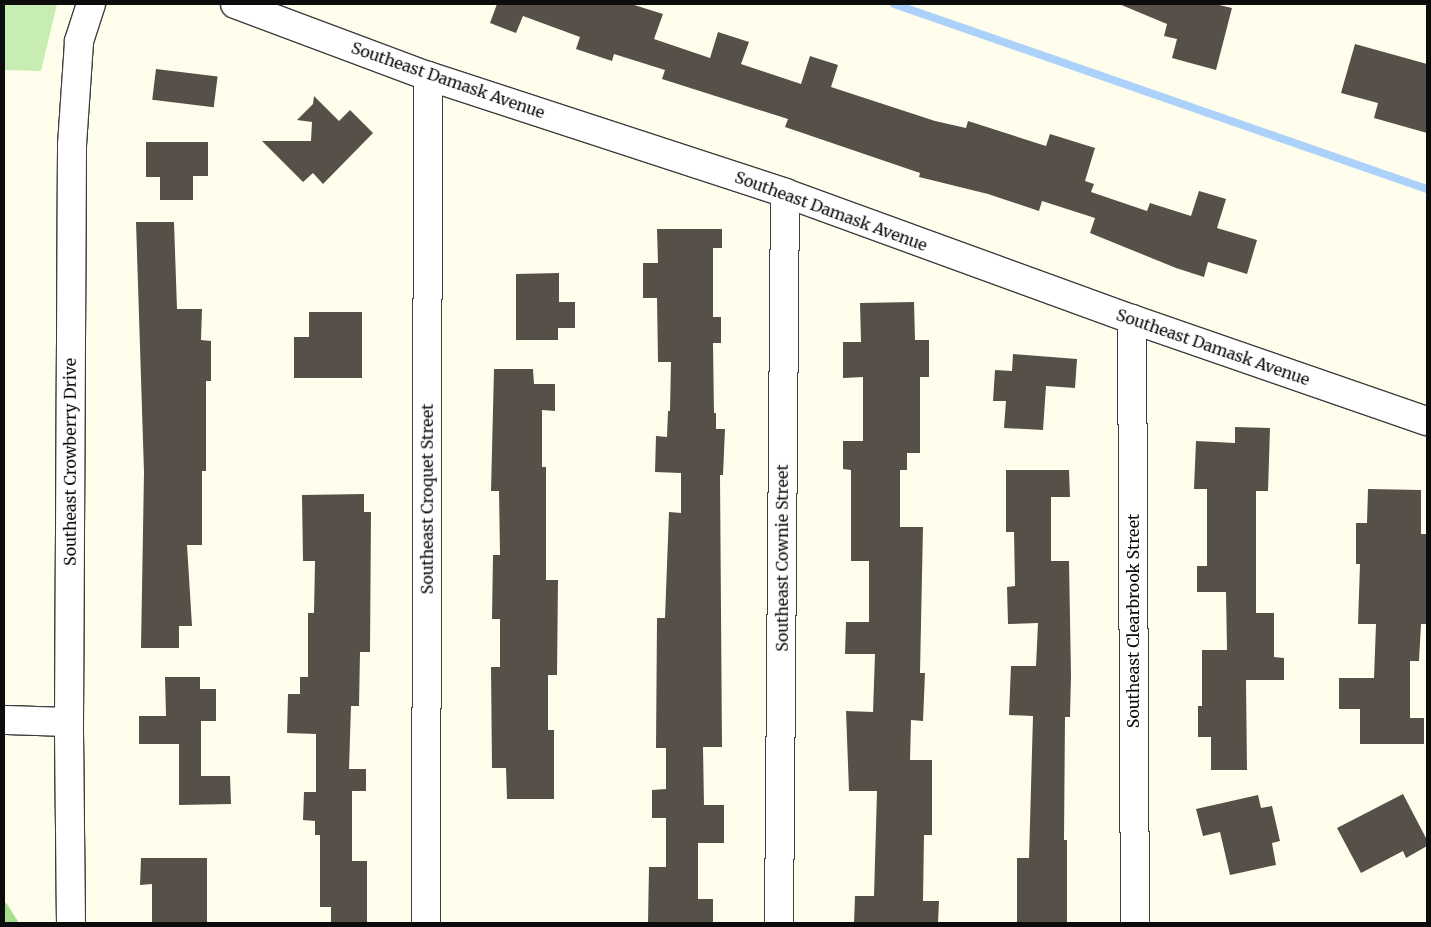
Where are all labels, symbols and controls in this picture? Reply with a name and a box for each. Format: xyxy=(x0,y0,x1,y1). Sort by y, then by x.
street label: Southeast Damask Avenue xyxy=(349,38,547,122)
street label: Southeast Damask Avenue xyxy=(732,167,930,255)
street label: Southeast Damask Avenue xyxy=(1114,305,1312,389)
street label: Southeast Crowberry Drive xyxy=(60,358,80,566)
street label: Southeast Croquet Street xyxy=(417,404,437,594)
street label: Southeast Cownie Street xyxy=(772,464,792,652)
street label: Southeast Clearbrook Street xyxy=(1123,514,1143,728)

